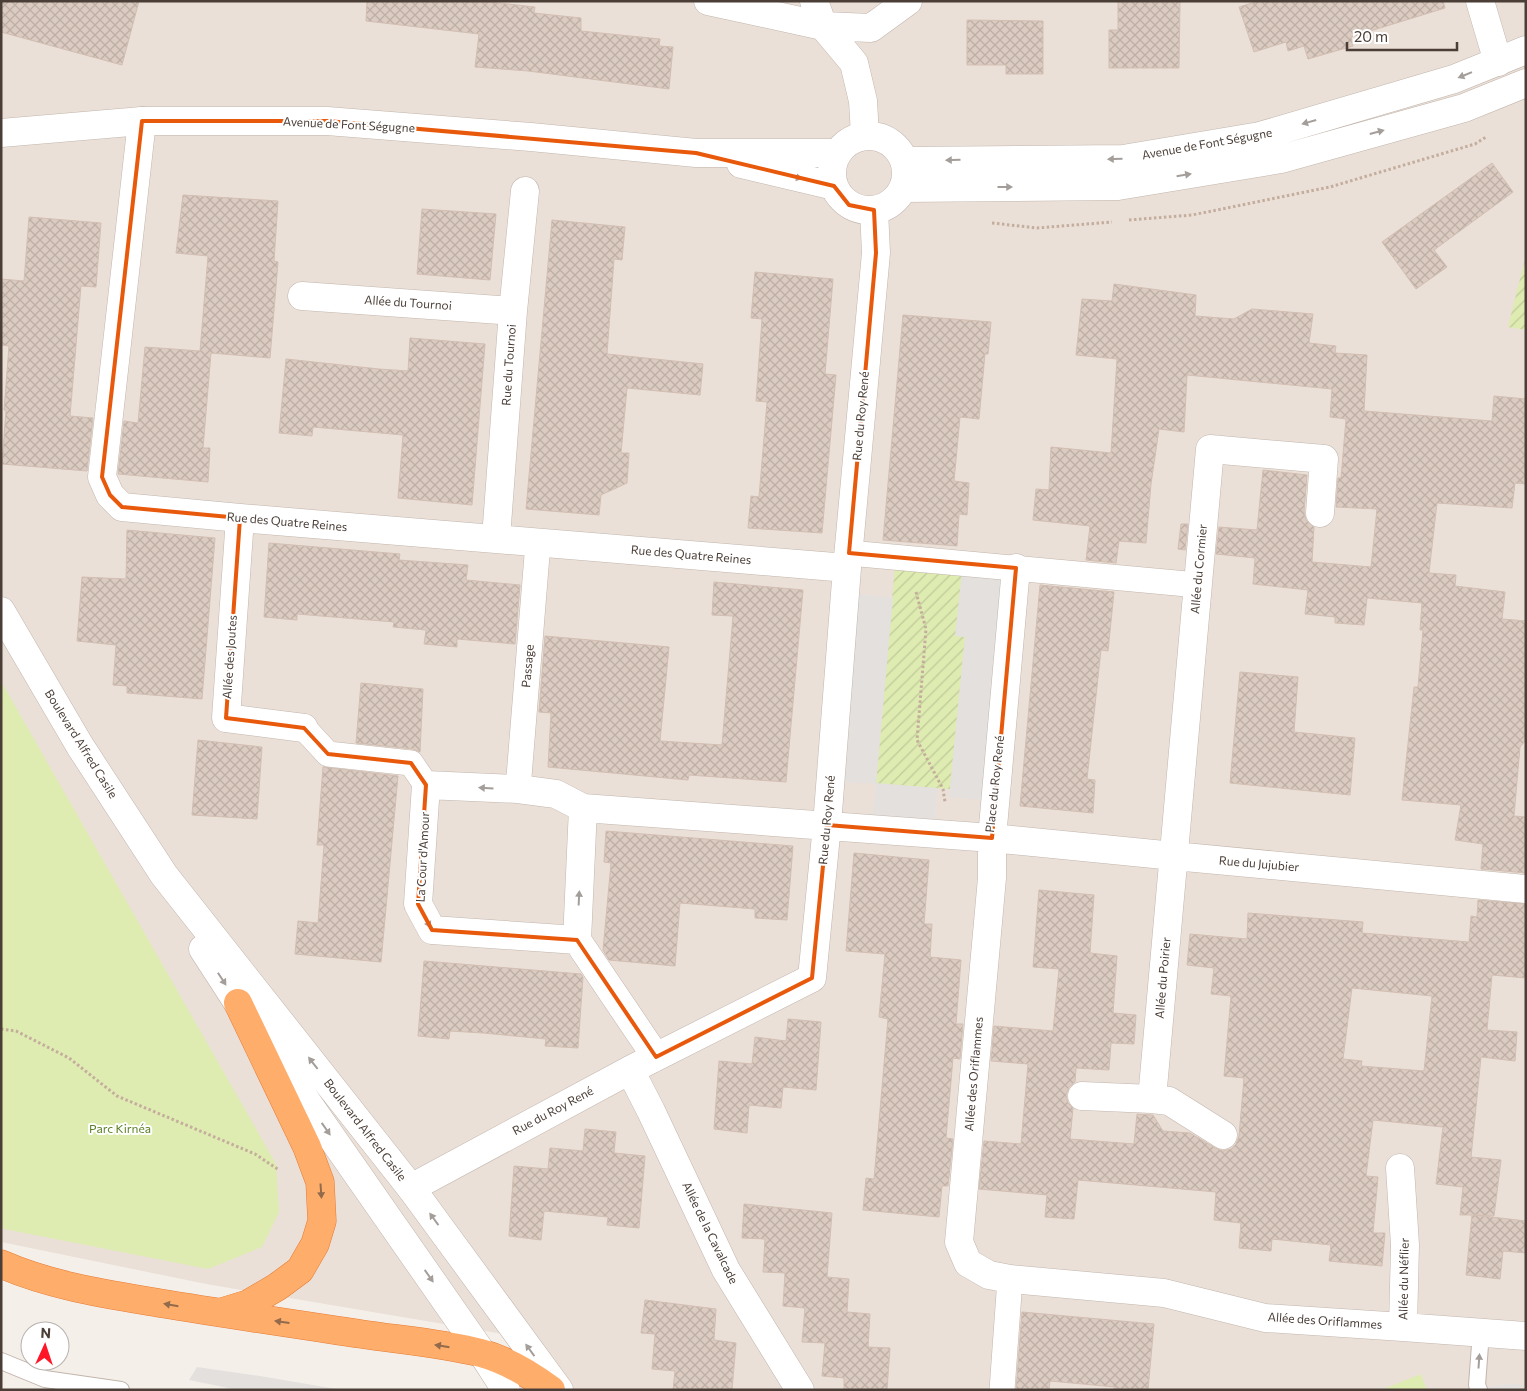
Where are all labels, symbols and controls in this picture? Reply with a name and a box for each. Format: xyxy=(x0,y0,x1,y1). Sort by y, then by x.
scale bar xyxy=(1347,20,1457,52)
text: 20 m xyxy=(1354,27,1388,45)
one-way arrow xyxy=(1457,72,1472,80)
street label: Avenue de Font Ségugne xyxy=(283,114,415,134)
one-way arrow xyxy=(1301,118,1316,126)
street label: Avenue de Font Ségugne xyxy=(1141,125,1273,161)
one-way arrow xyxy=(1369,128,1384,136)
one-way arrow xyxy=(1107,155,1123,163)
one-way arrow xyxy=(945,156,961,164)
one-way arrow xyxy=(1176,171,1192,179)
one-way arrow xyxy=(787,173,802,181)
one-way arrow xyxy=(997,183,1013,191)
street label: Allée du Tournoi xyxy=(364,292,452,312)
street label: Rue du Tournoi xyxy=(498,324,518,406)
street label: Rue du Roy René xyxy=(849,371,871,461)
street label: Rue des Quatre Reines xyxy=(226,509,348,533)
street label: Allée du Cormier xyxy=(1187,523,1209,614)
street label: Rue des Quatre Reines xyxy=(630,542,752,566)
street label: Allée des Joutes xyxy=(219,614,240,700)
street label: Passage xyxy=(518,644,536,688)
street label: Boulevard Alfred Casile xyxy=(43,686,121,800)
street label: Place du Roy René xyxy=(982,735,1006,833)
street label: Rue du Roy René xyxy=(815,775,837,865)
one-way arrow xyxy=(477,784,493,792)
street label: La Cour d'Amour xyxy=(413,811,431,903)
street label: Rue du Jujubier xyxy=(1218,853,1300,874)
one-way arrow xyxy=(575,890,583,906)
one-way arrow xyxy=(423,914,431,928)
street label: Allée du Poirier xyxy=(1151,936,1173,1019)
one-way arrow xyxy=(217,972,227,985)
street label: Allée des Oriflammes xyxy=(961,1016,985,1132)
one-way arrow xyxy=(308,1057,318,1070)
street label: Boulevard Alfred Casile xyxy=(322,1076,410,1183)
street label: Rue du Roy René xyxy=(510,1083,595,1137)
park label: Parc Kirnéa xyxy=(89,1121,151,1135)
one-way arrow xyxy=(321,1122,331,1136)
street label: Allée de la Cavalcade xyxy=(680,1179,742,1286)
one-way arrow xyxy=(317,1183,325,1199)
one-way arrow xyxy=(429,1212,439,1226)
street label: Allée du Néflier xyxy=(1395,1237,1411,1320)
one-way arrow xyxy=(424,1270,434,1283)
one-way arrow xyxy=(162,1301,178,1309)
street label: Allée des Oriflammes xyxy=(1267,1309,1383,1331)
one-way arrow xyxy=(273,1318,289,1326)
north arrow xyxy=(20,1321,70,1371)
text: N xyxy=(40,1324,51,1341)
one-way arrow xyxy=(434,1342,450,1350)
one-way arrow xyxy=(525,1343,535,1357)
one-way arrow xyxy=(1475,1353,1483,1369)

